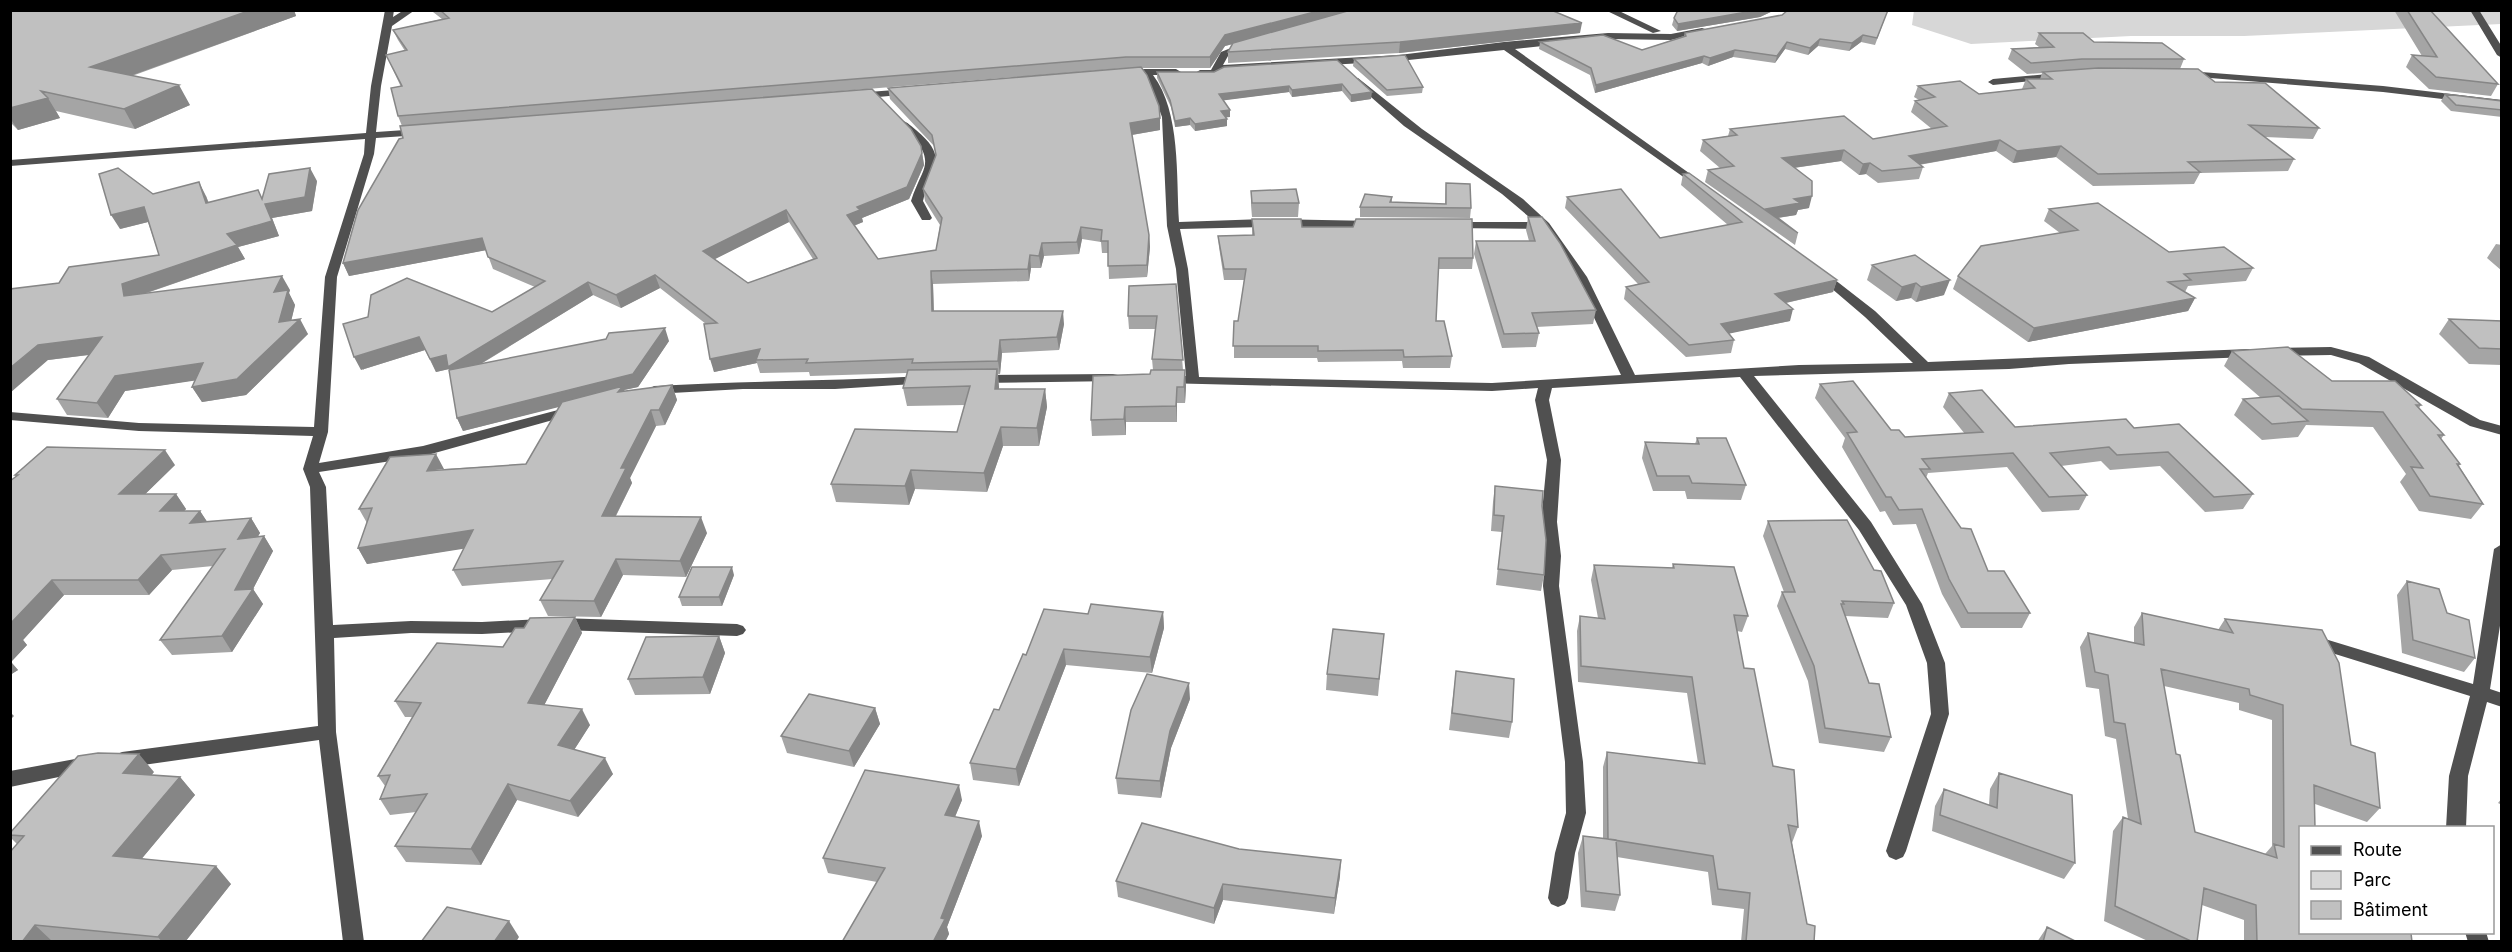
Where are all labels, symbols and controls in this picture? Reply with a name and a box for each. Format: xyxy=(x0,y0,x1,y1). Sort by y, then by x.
legend xyxy=(2299,826,2494,934)
text: Route xyxy=(2353,839,2402,860)
text: Parc xyxy=(2353,869,2391,890)
text: Bâtiment xyxy=(2353,899,2428,920)

